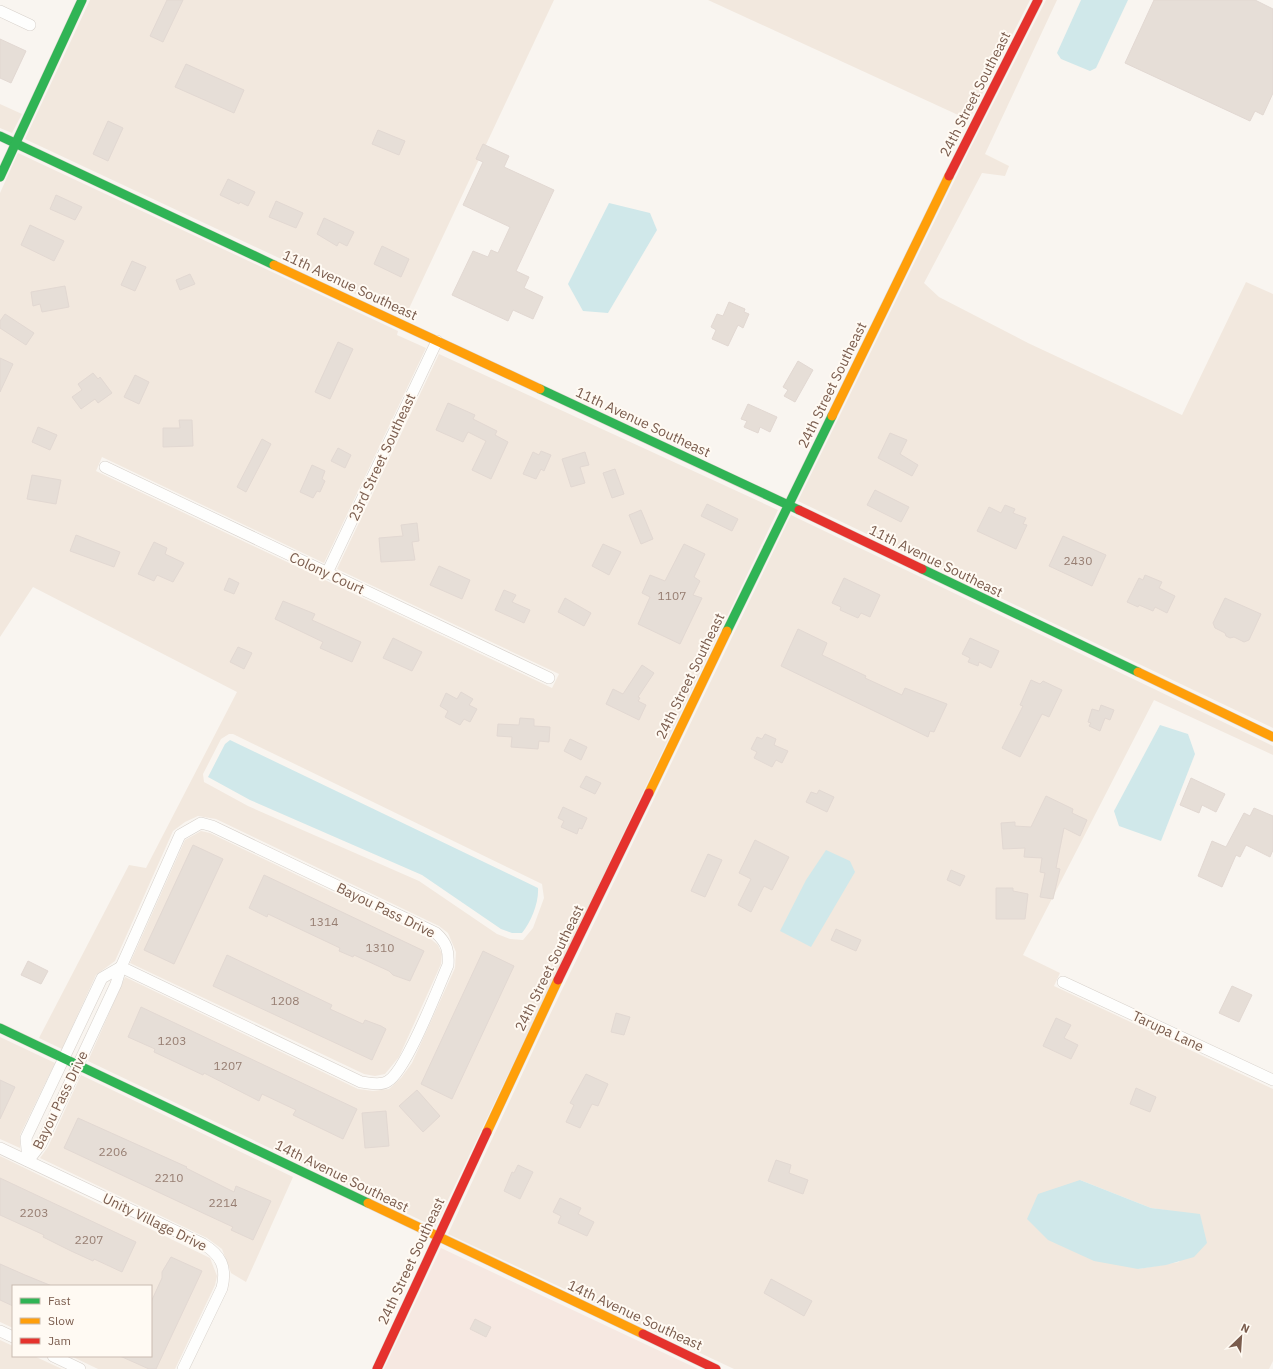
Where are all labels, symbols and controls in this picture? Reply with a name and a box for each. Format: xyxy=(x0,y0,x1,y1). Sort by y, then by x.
street label: 24th Street Southeast xyxy=(936,28,1014,160)
street label: 11th Avenue Southeast xyxy=(280,246,420,324)
street label: 24th Street Southeast xyxy=(794,319,870,451)
street label: 11th Avenue Southeast xyxy=(573,383,713,461)
street label: 23rd Street Southeast xyxy=(345,390,419,524)
street label: 11th Avenue Southeast xyxy=(866,521,1006,601)
street label: Colony Court xyxy=(287,548,368,598)
house number: 2430 xyxy=(1064,553,1092,568)
house number: 1107 xyxy=(658,588,686,603)
street label: 24th Street Southeast xyxy=(652,610,728,742)
street label: Bayou Pass Drive xyxy=(334,878,439,942)
street label: 24th Street Southeast xyxy=(511,902,587,1034)
house number: 1314 xyxy=(310,914,338,929)
house number: 1310 xyxy=(366,940,394,955)
house number: 1208 xyxy=(271,993,299,1008)
street label: Tarupa Lane xyxy=(1129,1007,1207,1055)
house number: 1203 xyxy=(158,1033,186,1048)
street label: Bayou Pass Drive xyxy=(28,1047,92,1152)
house number: 1207 xyxy=(214,1058,242,1073)
street label: 14th Avenue Southeast xyxy=(272,1136,412,1216)
house number: 2206 xyxy=(99,1144,127,1159)
house number: 2210 xyxy=(155,1170,183,1185)
street label: Unity Village Drive xyxy=(100,1189,210,1255)
street label: 24th Street Southeast xyxy=(374,1194,448,1327)
house number: 2214 xyxy=(209,1195,237,1210)
house number: 2203 xyxy=(20,1205,48,1220)
house number: 2207 xyxy=(75,1232,103,1247)
street label: 14th Avenue Southeast xyxy=(565,1276,705,1354)
legend xyxy=(12,1285,152,1357)
text: Fast xyxy=(48,1293,71,1308)
text: Slow xyxy=(48,1313,74,1328)
north arrow xyxy=(1221,1317,1261,1357)
text: N xyxy=(1239,1320,1252,1336)
text: Jam xyxy=(48,1333,71,1348)

